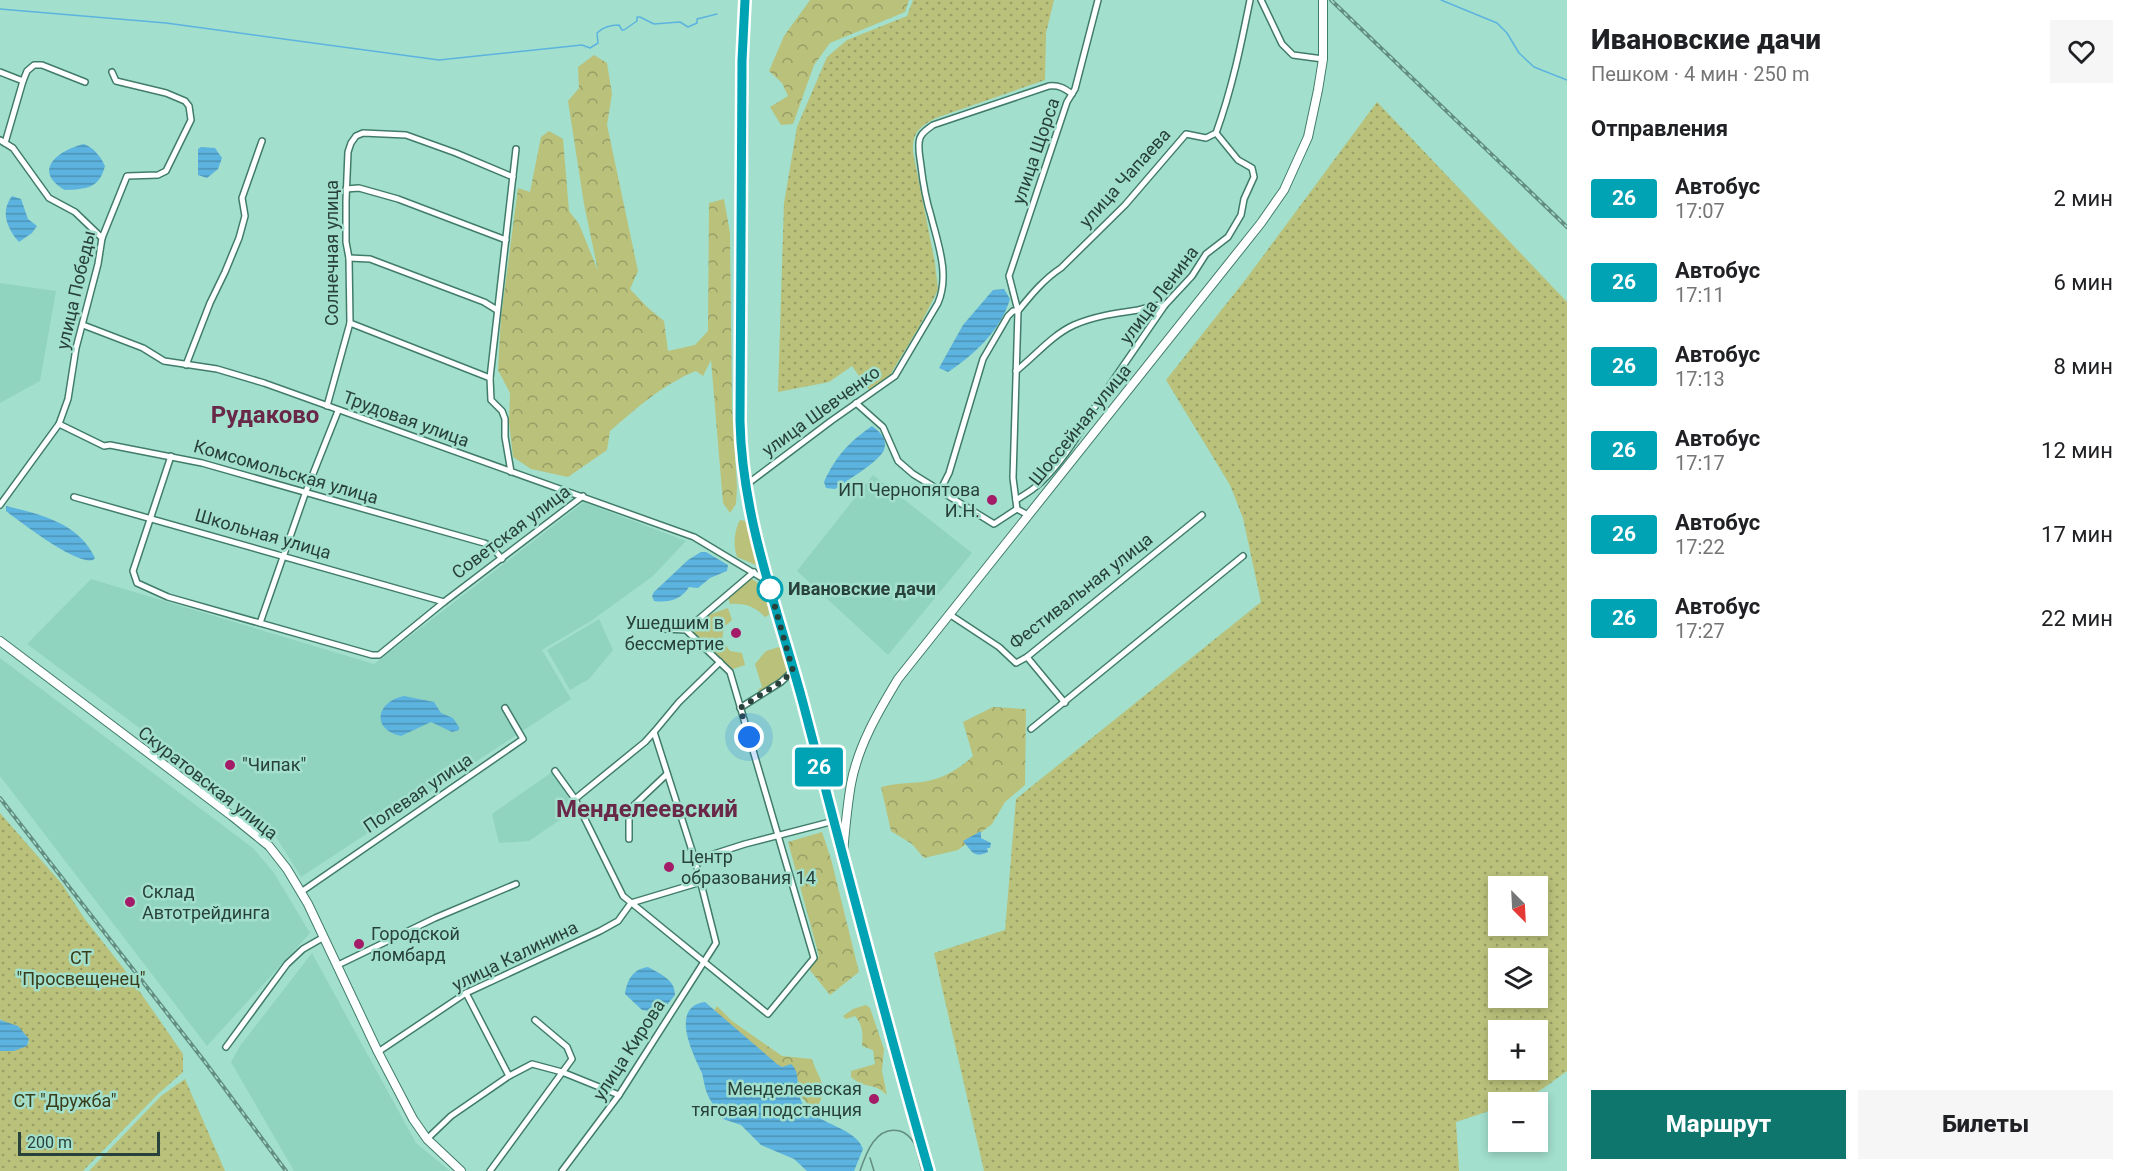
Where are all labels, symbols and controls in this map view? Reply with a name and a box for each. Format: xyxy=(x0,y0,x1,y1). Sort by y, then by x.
button: heart xyxy=(2050,20,2113,83)
text: Ивановские дачи xyxy=(1591,23,1821,56)
text: Пешком · 4 мин · 250 m xyxy=(1591,62,1810,86)
street label: улица Щорса xyxy=(1008,95,1064,207)
text: Отправления xyxy=(1591,116,1728,141)
street label: улица Чапаева xyxy=(1075,124,1175,231)
text: Автобус xyxy=(1675,174,1760,199)
street label: Солнечная улица xyxy=(321,180,342,326)
text: 26 xyxy=(1612,186,1636,210)
text: 2 мин xyxy=(2053,186,2113,211)
text: 17:07 xyxy=(1675,199,1725,223)
street label: улица Победы xyxy=(52,228,99,351)
street label: улица Ленина xyxy=(1115,242,1202,348)
text: Автобус xyxy=(1675,258,1760,283)
text: 26 xyxy=(1612,270,1636,294)
text: 6 мин xyxy=(2053,270,2113,295)
text: 17:11 xyxy=(1675,283,1725,307)
text: Автобус xyxy=(1675,342,1760,367)
text: 26 xyxy=(1612,354,1636,378)
text: 8 мин xyxy=(2053,354,2113,379)
street label: Шоссейная улица xyxy=(1024,360,1135,490)
street label: улица Шевченко xyxy=(758,361,884,460)
text: 17:13 xyxy=(1675,367,1725,391)
street label: Трудовая улица xyxy=(340,386,472,451)
district label: Рудаково xyxy=(211,401,319,429)
text: Автобус xyxy=(1675,426,1760,451)
street label: Комсомольская улица xyxy=(191,435,381,508)
text: 26 xyxy=(1612,438,1636,462)
text: 12 мин xyxy=(2041,438,2113,463)
text: 17:17 xyxy=(1675,451,1725,475)
place label: ИП Чернопятова И.Н. xyxy=(838,479,980,521)
street label: Советская улица xyxy=(448,480,574,583)
marker: ИП Чернопятова И.Н. xyxy=(985,493,999,507)
street label: Школьная улица xyxy=(193,504,334,563)
text: Автобус xyxy=(1675,510,1760,535)
text: 26 xyxy=(1612,522,1636,546)
text: 17 мин xyxy=(2041,522,2113,547)
street label: Фестивальная улица xyxy=(1005,528,1157,653)
text: 17:22 xyxy=(1675,535,1725,559)
marker: Ивановские дачи xyxy=(757,576,783,602)
place label: Ивановские дачи xyxy=(788,578,936,599)
text: Автобус xyxy=(1675,594,1760,619)
text: 26 xyxy=(1612,606,1636,630)
text: 22 мин xyxy=(2041,606,2113,631)
place label: Ушедшим в бессмертие xyxy=(625,612,724,654)
text: 17:27 xyxy=(1675,619,1725,643)
marker: Ушедшим в бессмертие xyxy=(729,626,743,640)
street label: Скуратовская улица xyxy=(134,722,282,844)
your location xyxy=(734,722,764,752)
street label: Полевая улица xyxy=(359,748,476,837)
line badge: 26 xyxy=(792,748,846,786)
place label: "Чипак" xyxy=(242,754,306,775)
text: 26 xyxy=(807,755,831,779)
marker: "Чипак" xyxy=(223,758,237,772)
district label: Менделеевский xyxy=(556,795,738,823)
place label: Центр образования 14 xyxy=(681,846,816,888)
marker: Центр образования 14 xyxy=(662,860,676,874)
north arrow xyxy=(1488,876,1548,936)
map controls xyxy=(1488,876,1548,1152)
place label: Склад Автотрейдинга xyxy=(142,881,270,923)
marker: Склад Автотрейдинга xyxy=(123,895,137,909)
street label: улица Калинина xyxy=(449,916,581,995)
place label: Городской ломбард xyxy=(371,923,460,965)
marker: Городской ломбард xyxy=(352,937,366,951)
park label: СТ "Просвещенец" xyxy=(16,947,146,989)
button: layers xyxy=(1488,948,1548,1008)
street label: улица Кирова xyxy=(588,995,669,1104)
button: + xyxy=(1488,1020,1548,1080)
place label: Менделеевская тяговая подстанция xyxy=(691,1078,862,1120)
park label: СТ "Дружба" xyxy=(14,1090,116,1111)
button: Маршрут xyxy=(1591,1090,1846,1159)
button: Билеты xyxy=(1858,1090,2113,1159)
marker: Менделеевская тяговая подстанция xyxy=(867,1092,881,1106)
button: − xyxy=(1488,1092,1548,1152)
scale bar xyxy=(18,1129,160,1156)
text: 200 m xyxy=(27,1133,72,1152)

